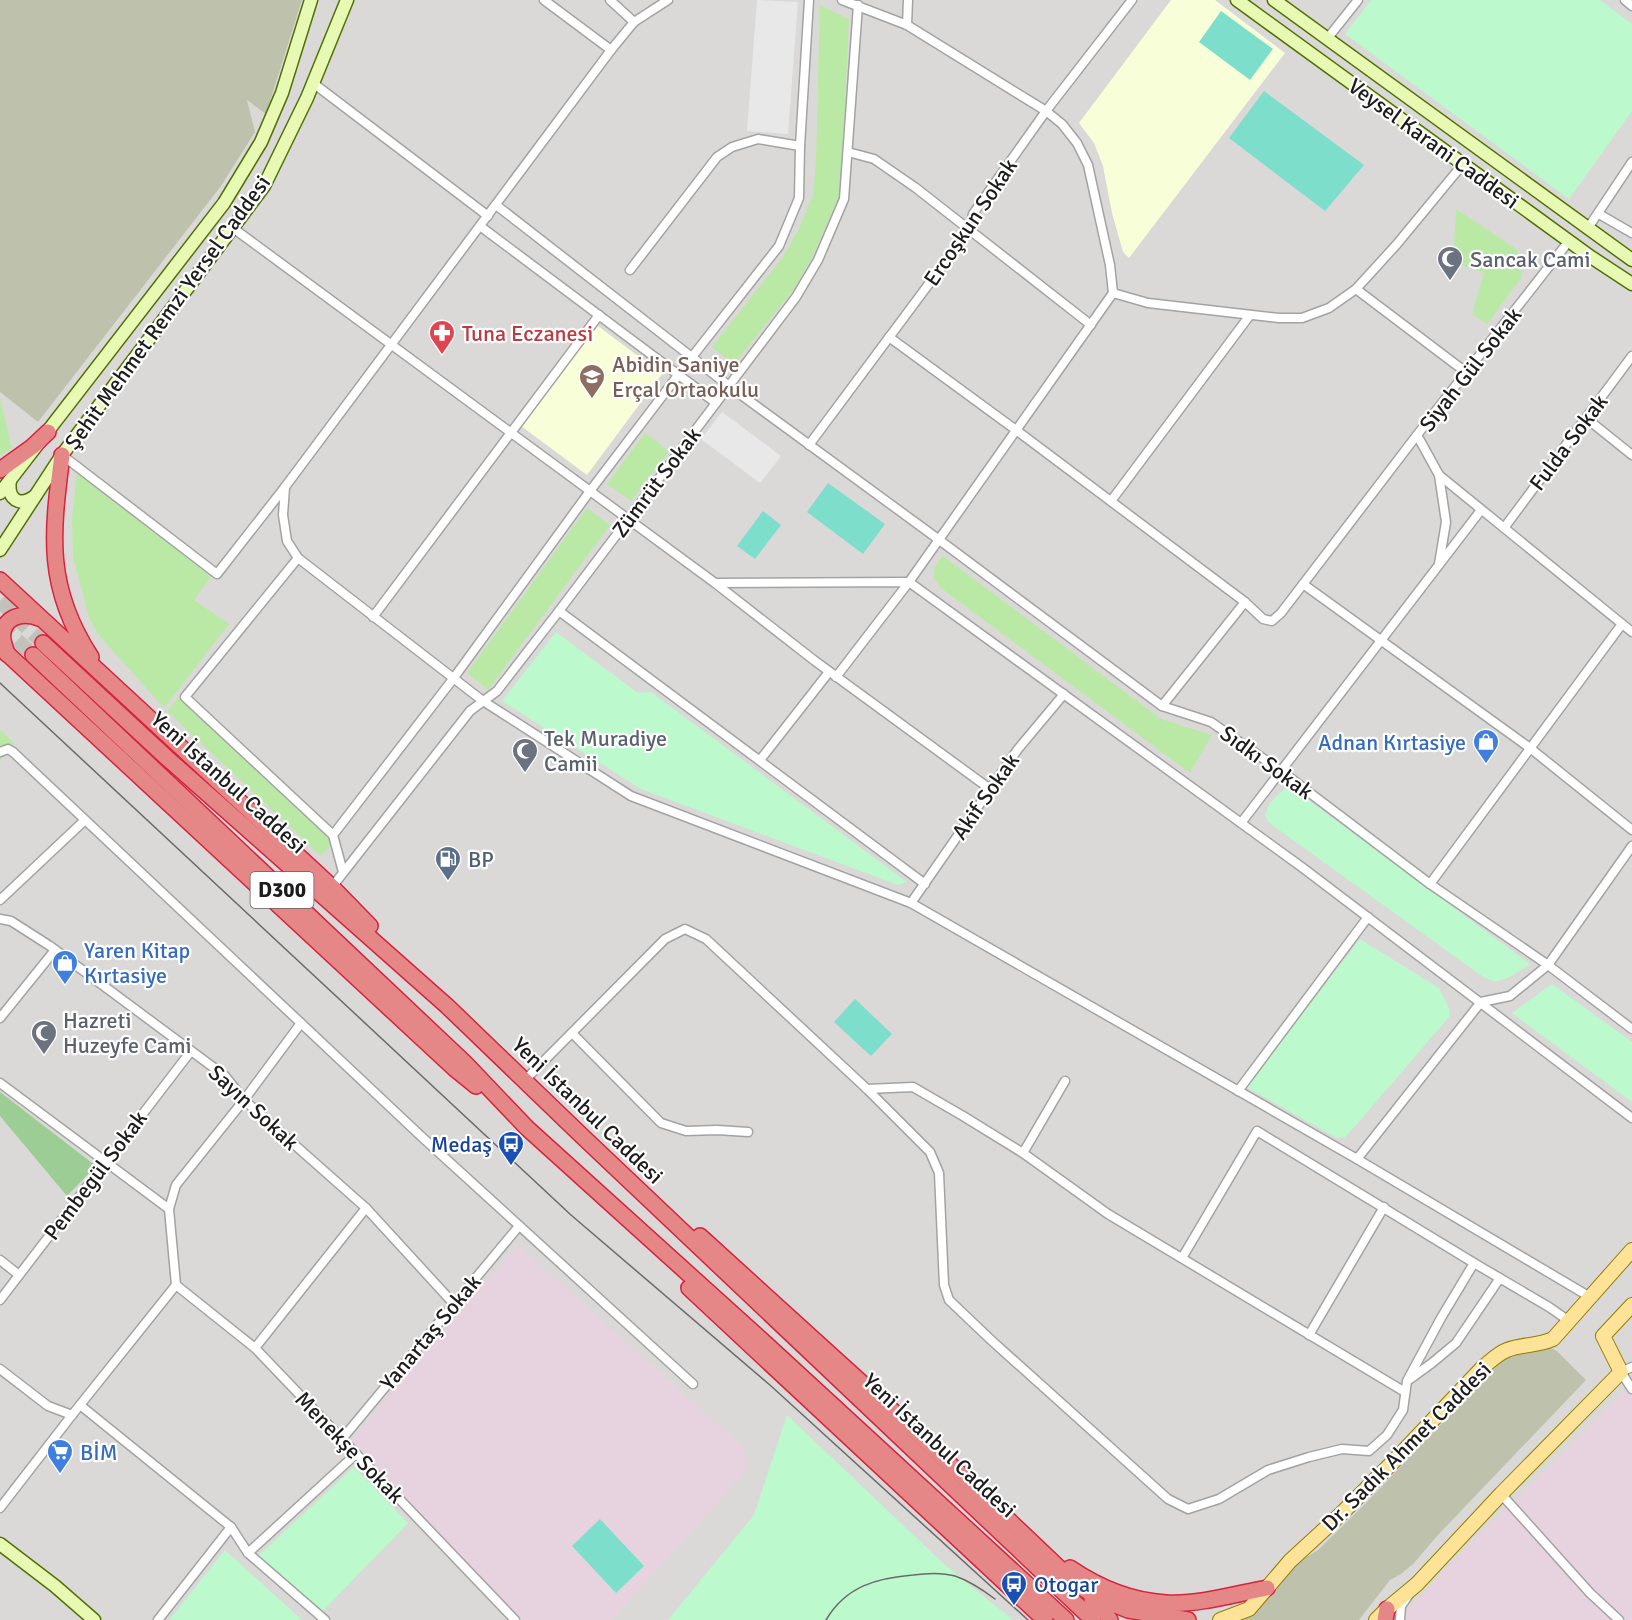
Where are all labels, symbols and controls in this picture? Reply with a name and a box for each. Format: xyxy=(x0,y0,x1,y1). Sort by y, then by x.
street label: Veysel Karani Caddesi xyxy=(1343,72,1524,215)
street label: Ercoşkun Sokak xyxy=(918,153,1023,291)
street label: Şehit Mehmet Remzi Yersel Caddesi xyxy=(59,170,276,455)
mosque icon: Sancak Cami xyxy=(1435,244,1465,282)
place label: Sancak Cami xyxy=(1470,246,1591,273)
street label: Siyah Gül Sokak xyxy=(1413,302,1527,437)
pharmacy icon: Tuna Eczanesi xyxy=(427,318,457,356)
place label: Tuna Eczanesi xyxy=(462,320,593,347)
place label: Abidin Saniye Erçal Ortaokulu xyxy=(612,351,759,403)
school or university icon: Abidin Saniye Erçal Ortaokulu xyxy=(577,362,607,400)
street label: Fulda Sokak xyxy=(1523,389,1613,496)
street label: Zümrüt Sokak xyxy=(606,422,707,543)
street label: Yeni İstanbul Caddesi xyxy=(145,706,312,859)
street label: Sıdkı Sokak xyxy=(1215,720,1318,805)
place label: Tek Muradiye Camii xyxy=(544,725,667,777)
shop icon: Adnan Kırtasiye xyxy=(1471,727,1501,765)
place label: Adnan Kırtasiye xyxy=(1318,729,1466,756)
mosque icon: Tek Muradiye Camii xyxy=(510,736,540,774)
street label: Akif Sokak xyxy=(946,748,1025,845)
fuel station icon: BP xyxy=(433,844,463,882)
place label: BP xyxy=(468,846,494,873)
road number: D300 xyxy=(250,872,314,908)
place label: Yaren Kitap Kırtasiye xyxy=(84,937,190,989)
shop icon: Yaren Kitap Kırtasiye xyxy=(50,948,80,986)
place label: Hazreti Huzeyfe Cami xyxy=(63,1007,192,1059)
mosque icon: Hazreti Huzeyfe Cami xyxy=(29,1018,59,1056)
street label: Yeni İstanbul Caddesi xyxy=(506,1031,669,1189)
street label: Sayın Sokak xyxy=(203,1059,304,1156)
street label: Pembegül Sokak xyxy=(38,1105,153,1245)
bus stop icon: Medaş xyxy=(496,1129,526,1167)
place label: Medaş xyxy=(431,1131,492,1158)
street label: Yanartaş Sokak xyxy=(374,1269,487,1396)
street label: Dr. Sadık Ahmet Caddesi xyxy=(1316,1356,1497,1537)
street label: Yeni İstanbul Caddesi xyxy=(857,1367,1022,1523)
street label: Menekşe Sokak xyxy=(290,1386,410,1509)
supermarket icon: BİM xyxy=(45,1437,75,1475)
place label: BİM xyxy=(80,1439,118,1466)
bus stop icon: Otogar xyxy=(999,1569,1029,1607)
place label: Otogar xyxy=(1034,1571,1098,1598)

